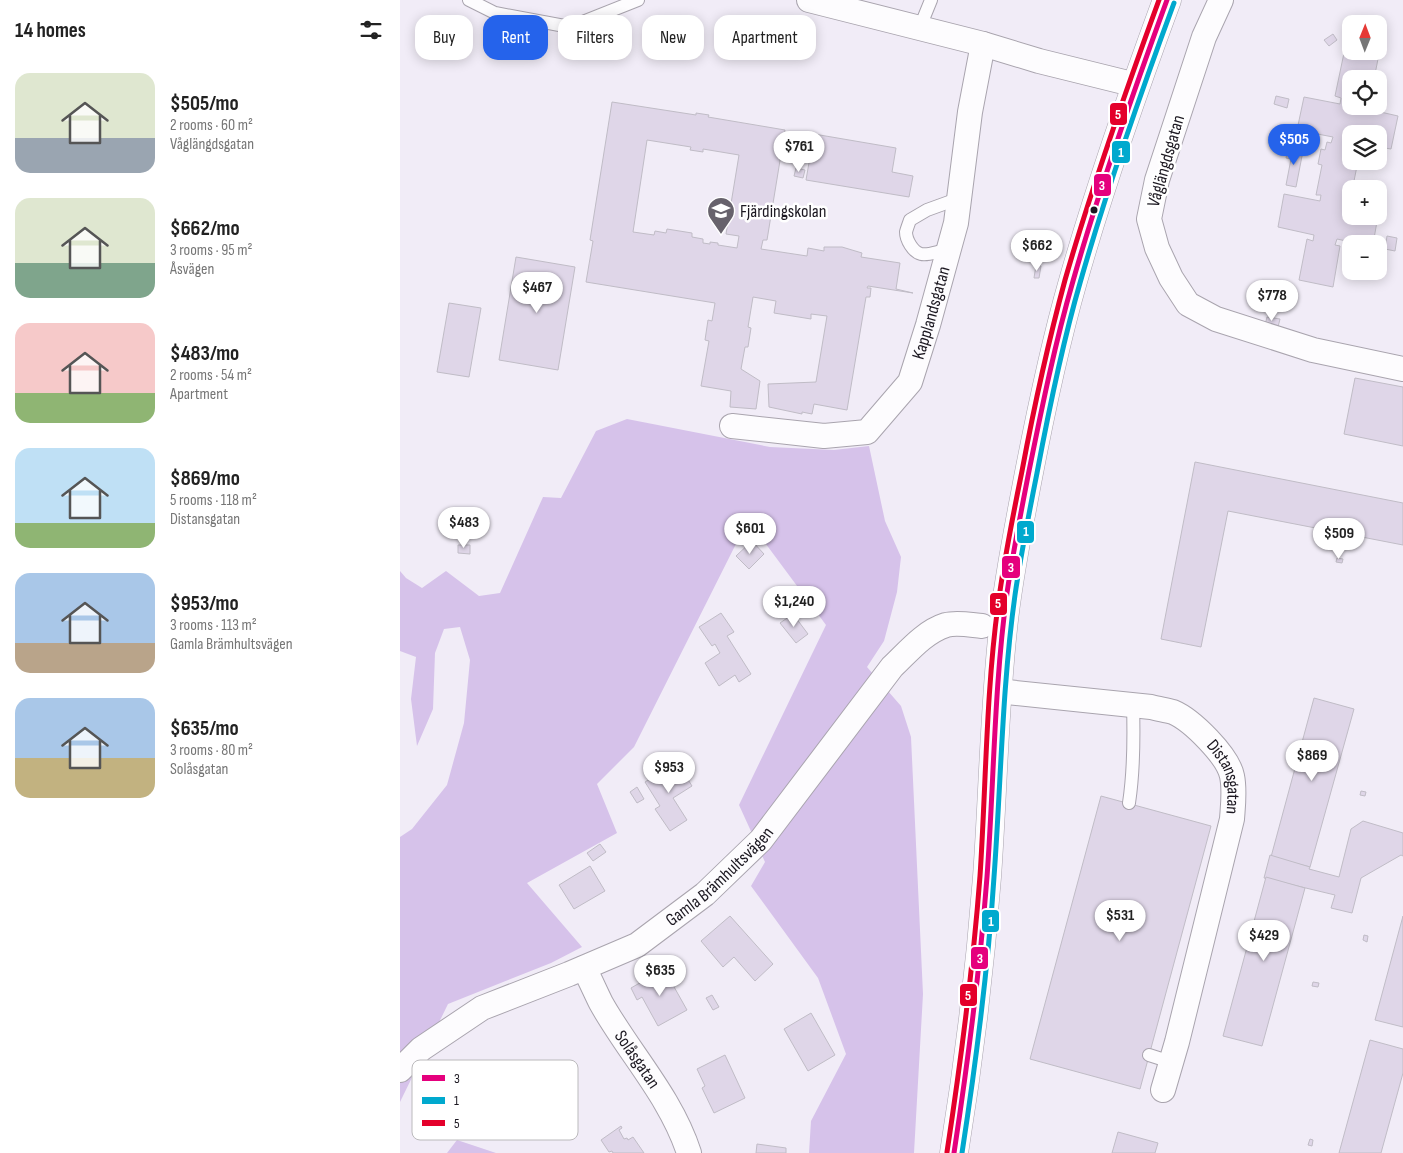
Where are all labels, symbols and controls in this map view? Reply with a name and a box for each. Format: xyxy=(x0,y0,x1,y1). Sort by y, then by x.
chip: Buy xyxy=(415,15,473,60)
chip: Rent xyxy=(483,15,548,60)
chip: Filters xyxy=(558,15,632,60)
chip: New xyxy=(642,15,704,60)
chip: Apartment xyxy=(714,15,816,60)
north arrow xyxy=(1342,15,1388,60)
map controls xyxy=(1342,15,1387,280)
icon: filters xyxy=(357,16,385,44)
text: 14 homes xyxy=(15,18,86,43)
button: locate xyxy=(1342,70,1387,115)
text: $505/mo xyxy=(170,91,239,116)
icon: home xyxy=(55,93,115,153)
line badge: 5 xyxy=(1109,102,1128,126)
text: 5 xyxy=(1115,106,1121,123)
street label: Våglängdsgatan xyxy=(1143,113,1189,209)
text: 2 rooms · 60 m² xyxy=(170,116,253,135)
pin: $505 xyxy=(1264,124,1324,166)
button: layers xyxy=(1342,125,1387,170)
pin: $761 xyxy=(769,130,829,173)
text: $505 xyxy=(1279,130,1309,149)
text: Våglängdsgatan xyxy=(170,135,254,154)
text: $761 xyxy=(785,137,813,156)
line badge: 1 xyxy=(1111,140,1131,164)
text: 1 xyxy=(1118,144,1124,161)
line badge: 3 xyxy=(1093,173,1112,197)
text: 3 xyxy=(1099,177,1105,194)
button: + xyxy=(1342,180,1387,225)
school or university icon: Fjärdingskolan xyxy=(706,196,736,235)
place label: Fjärdingskolan xyxy=(740,201,826,222)
unlabelled marker xyxy=(1089,205,1099,215)
text: $662/mo xyxy=(170,216,240,241)
icon: home xyxy=(55,218,115,278)
pin: $662 xyxy=(1007,230,1067,272)
button: − xyxy=(1342,235,1387,280)
text: $662 xyxy=(1022,236,1052,255)
text: 3 rooms · 95 m² xyxy=(170,241,252,260)
text: Åsvägen xyxy=(170,260,214,279)
street label: Kapplandsgatan xyxy=(907,264,954,362)
pin: $467 xyxy=(507,272,567,314)
text: $467 xyxy=(522,278,552,297)
pin: $778 xyxy=(1242,280,1302,322)
text: $778 xyxy=(1257,286,1287,305)
text: $483/mo xyxy=(170,341,239,366)
icon: home xyxy=(55,343,115,403)
text: 2 rooms · 54 m² xyxy=(170,366,252,385)
text: Apartment xyxy=(170,385,228,404)
text: $869/mo xyxy=(170,466,240,491)
icon: home xyxy=(55,468,115,528)
text: 5 rooms · 118 m² xyxy=(170,491,257,510)
pin: $483 xyxy=(434,506,494,549)
text: Distansgatan xyxy=(170,510,240,529)
pin: $601 xyxy=(720,512,780,555)
text: $483 xyxy=(449,513,479,532)
pin: $509 xyxy=(1309,518,1369,560)
text: $601 xyxy=(735,519,765,538)
line badge: 1 xyxy=(1016,520,1035,544)
text: 1 xyxy=(1023,523,1029,540)
text: $509 xyxy=(1324,524,1354,543)
line badge: 3 xyxy=(1001,555,1021,579)
text: 3 xyxy=(1008,559,1014,576)
pin: $1,240 xyxy=(753,586,835,628)
text: $953/mo xyxy=(170,591,239,616)
text: $1,240 xyxy=(774,592,814,611)
line badge: 5 xyxy=(989,592,1008,616)
icon: home xyxy=(55,593,115,653)
text: 5 xyxy=(995,595,1001,612)
text: 3 rooms · 113 m² xyxy=(170,616,257,635)
text: Gamla Brämhultsvägen xyxy=(170,635,293,654)
text: $635/mo xyxy=(170,716,239,741)
icon: home xyxy=(55,718,115,778)
street label: Distansgatan xyxy=(1202,735,1244,815)
pin: $869 xyxy=(1282,740,1342,782)
text: 3 rooms · 80 m² xyxy=(170,741,253,760)
text: $869 xyxy=(1297,746,1327,765)
pin: $953 xyxy=(639,752,699,794)
text: $953 xyxy=(654,758,684,777)
text: Solåsgatan xyxy=(170,760,228,779)
street label: Gamla Brämhultsvägen xyxy=(661,823,778,930)
pin: $531 xyxy=(1090,900,1150,942)
text: $531 xyxy=(1106,906,1134,925)
line badge: 1 xyxy=(981,909,1000,933)
text: 1 xyxy=(988,913,994,930)
pin: $429 xyxy=(1234,920,1294,962)
text: $429 xyxy=(1249,926,1279,945)
line badge: 3 xyxy=(970,946,989,970)
text: 3 xyxy=(977,950,983,967)
pin: $635 xyxy=(630,954,690,997)
text: $635 xyxy=(645,961,675,980)
line badge: 5 xyxy=(959,983,978,1007)
text: 5 xyxy=(965,987,971,1004)
street label: Solåsgatan xyxy=(610,1026,665,1092)
legend xyxy=(412,1060,578,1140)
text: 3 xyxy=(454,1070,460,1087)
text: 1 xyxy=(454,1092,459,1109)
text: 5 xyxy=(454,1115,460,1132)

